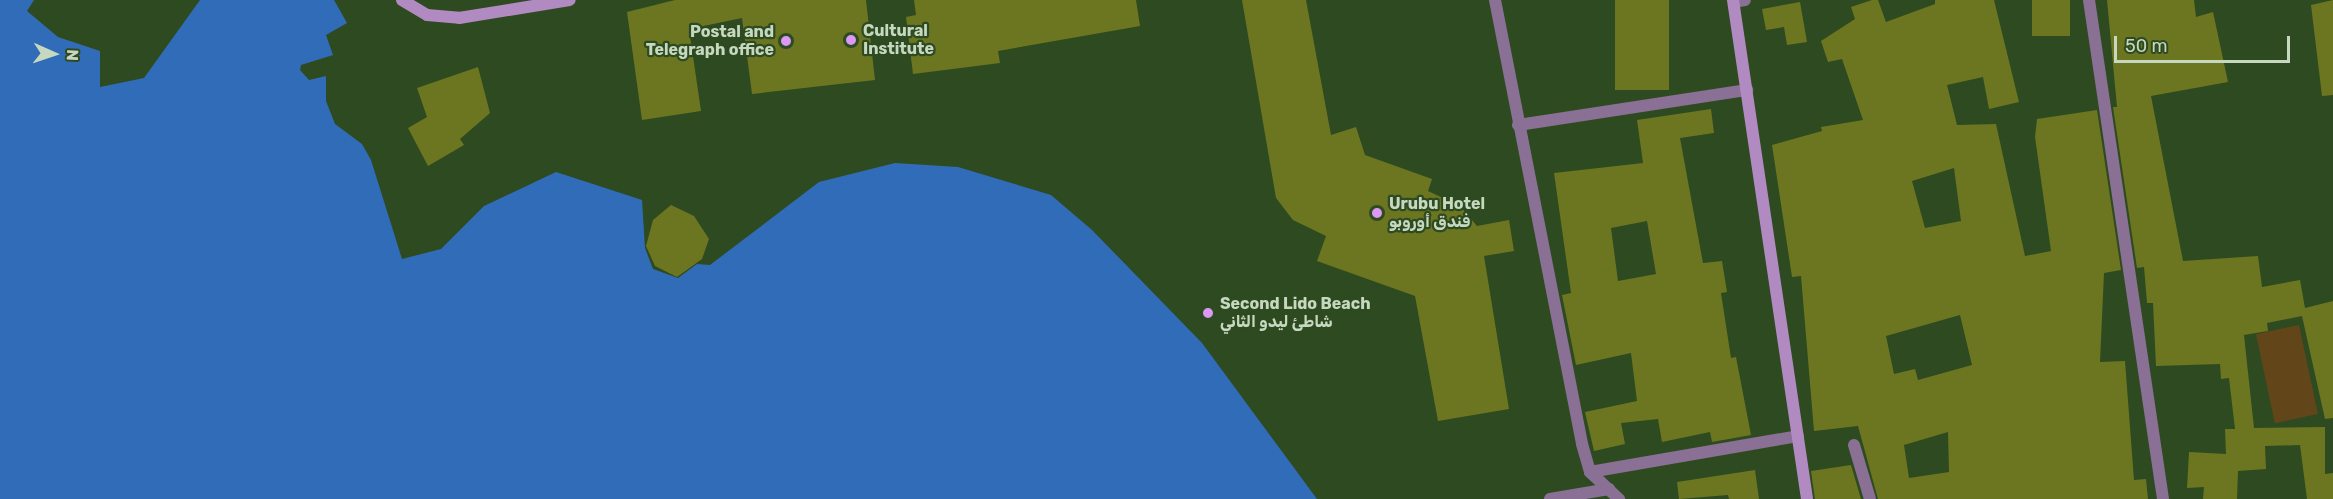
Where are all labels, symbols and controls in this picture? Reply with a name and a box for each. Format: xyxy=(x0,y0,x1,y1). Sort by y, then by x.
place label: Cultural Institute xyxy=(863,21,934,59)
place label: Postal and Telegraph office xyxy=(646,22,774,60)
north arrow xyxy=(24,24,84,84)
scale bar xyxy=(2117,24,2292,62)
marker: Cultural Institute xyxy=(844,33,858,47)
marker: Postal and Telegraph office xyxy=(779,34,793,48)
text: 50 m xyxy=(2125,35,2168,57)
text: N xyxy=(63,49,82,61)
place label: Urubu Hotel فندق أوروبو xyxy=(1389,194,1485,232)
marker: Urubu Hotel فندق أوروبو xyxy=(1370,206,1384,220)
place label: Second Lido Beach شاطئ ليدو الثاني xyxy=(1220,294,1371,332)
marker: Second Lido Beach شاطئ ليدو الثاني xyxy=(1201,306,1215,320)

